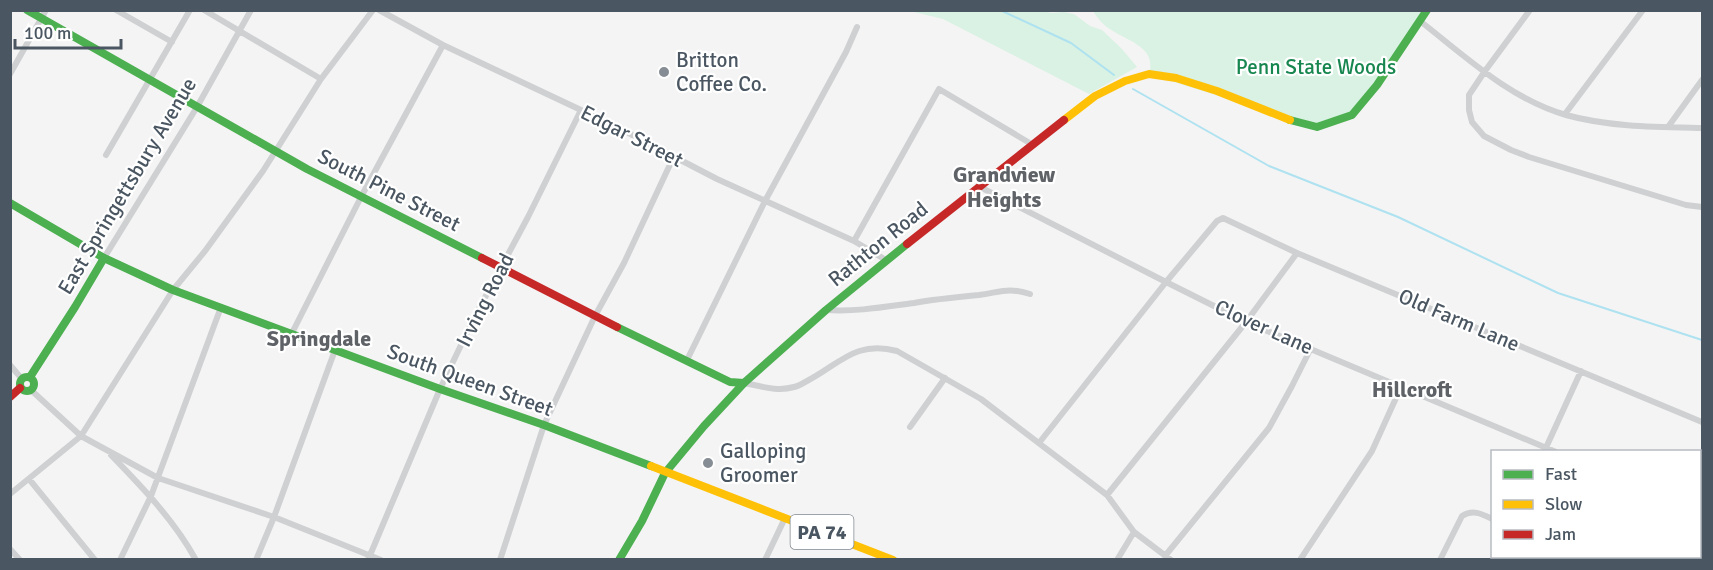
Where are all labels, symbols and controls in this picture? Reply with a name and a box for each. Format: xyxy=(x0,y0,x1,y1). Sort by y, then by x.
scale bar xyxy=(15,12,122,50)
text: 100 m xyxy=(24,22,71,44)
place label: Britton Coffee Co. xyxy=(676,47,767,97)
park label: Penn State Woods xyxy=(1236,54,1396,80)
marker: Britton Coffee Co. xyxy=(657,65,671,79)
street label: East Springettsbury Avenue xyxy=(52,73,202,299)
street label: Edgar Street xyxy=(576,99,688,173)
street label: South Pine Street xyxy=(313,143,465,237)
district label: Grandview Heights xyxy=(953,161,1055,213)
street label: Rathton Road xyxy=(823,196,933,292)
street label: Irving Road xyxy=(450,249,520,351)
street label: Old Farm Lane xyxy=(1395,283,1523,357)
street label: Clover Lane xyxy=(1211,294,1317,360)
district label: Springdale xyxy=(267,325,371,352)
street label: South Queen Street xyxy=(384,338,556,422)
district label: Hillcroft xyxy=(1372,376,1452,403)
place label: Galloping Groomer xyxy=(720,438,806,488)
legend xyxy=(1491,450,1701,558)
marker: Galloping Groomer xyxy=(701,456,715,470)
text: Fast xyxy=(1545,463,1577,485)
text: Slow xyxy=(1545,493,1582,515)
road number: PA 74 xyxy=(790,515,854,549)
text: Jam xyxy=(1545,523,1576,545)

